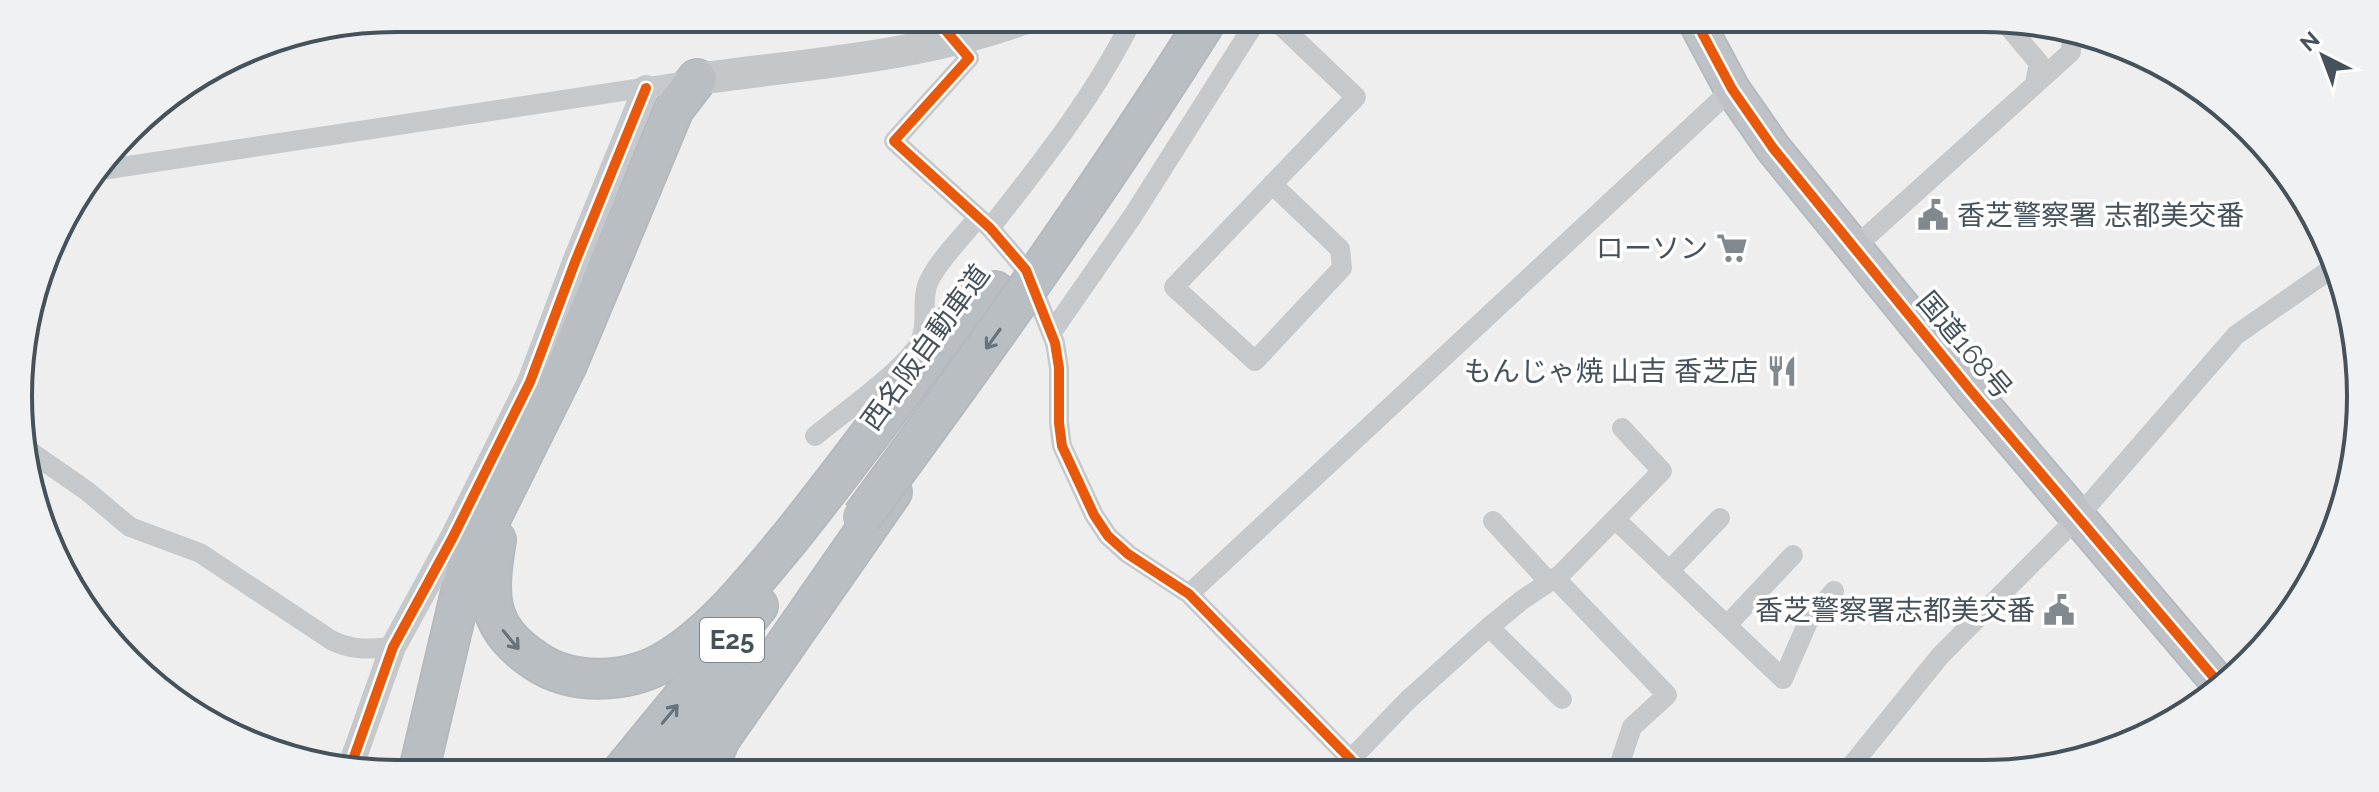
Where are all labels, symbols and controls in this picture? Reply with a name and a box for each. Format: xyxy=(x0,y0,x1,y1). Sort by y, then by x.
north arrow xyxy=(2283,16,2363,96)
text: N xyxy=(2295,26,2325,56)
public building icon: 香芝警察署 志都美交番 xyxy=(1916,198,1950,232)
place label: 香芝警察署 志都美交番 xyxy=(1957,199,2244,232)
supermarket icon: ローソン xyxy=(1715,231,1749,265)
place label: ローソン xyxy=(1596,232,1708,265)
street label: 西名阪自動車道 xyxy=(854,258,996,436)
street label: 国道168号 xyxy=(1910,285,2019,406)
one-way arrow xyxy=(985,327,1001,349)
restaurant icon: もんじゃ焼 山吉 香芝店 xyxy=(1765,354,1799,388)
place label: もんじゃ焼 山吉 香芝店 xyxy=(1464,355,1758,388)
public building icon: 香芝警察署志都美交番 xyxy=(2042,593,2076,627)
place label: 香芝警察署志都美交番 xyxy=(1755,594,2035,627)
road number: E25 xyxy=(700,618,764,662)
one-way arrow xyxy=(502,629,520,649)
one-way arrow xyxy=(661,704,679,725)

